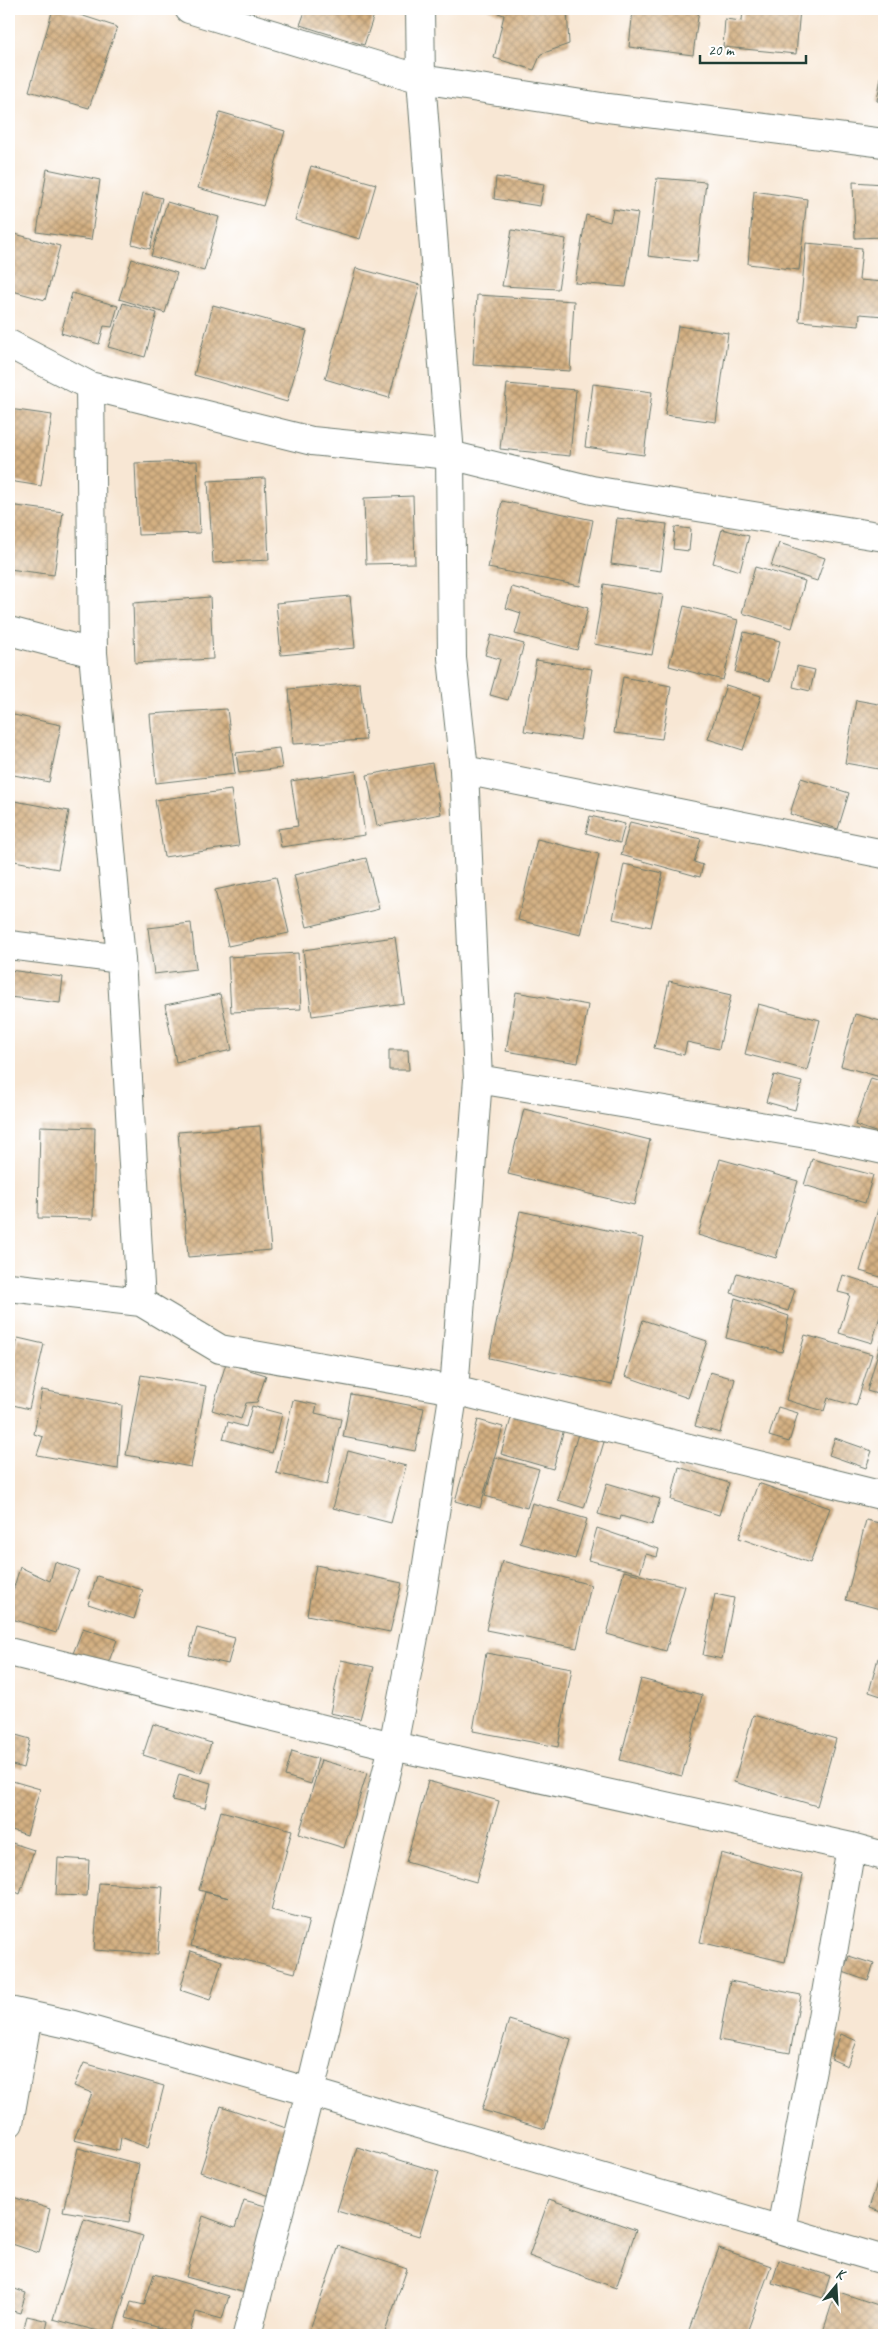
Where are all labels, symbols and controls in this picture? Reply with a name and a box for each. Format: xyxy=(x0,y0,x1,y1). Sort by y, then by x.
scale bar xyxy=(700,32,807,64)
text: 20 m xyxy=(708,41,735,60)
north arrow xyxy=(810,2262,860,2312)
text: K xyxy=(834,2265,849,2284)

